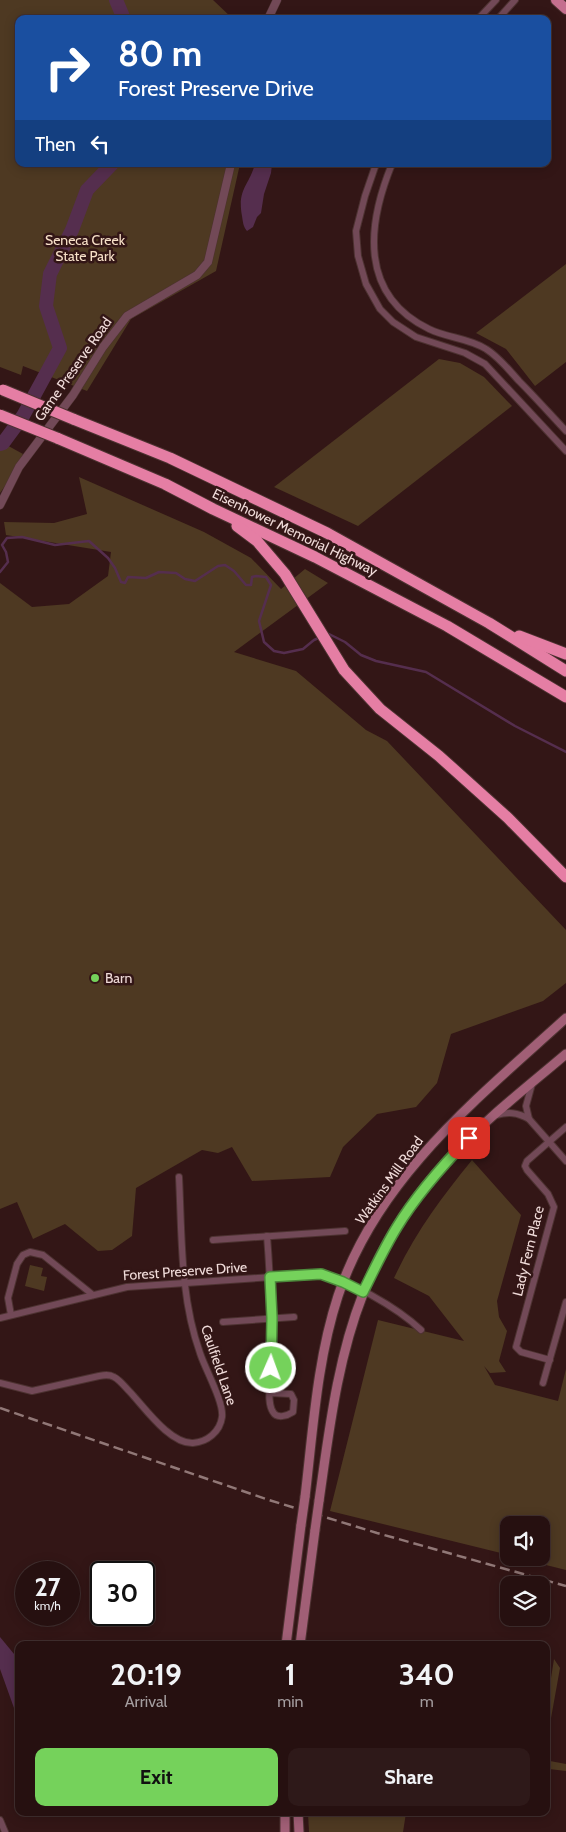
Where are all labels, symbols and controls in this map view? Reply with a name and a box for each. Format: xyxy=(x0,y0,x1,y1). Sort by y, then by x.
text: 80 m xyxy=(118,32,202,75)
icon: right xyxy=(35,35,100,100)
text: Forest Preserve Drive xyxy=(118,75,314,102)
icon: left xyxy=(86,130,114,158)
text: Then xyxy=(35,133,76,156)
park label: Seneca Creek State Park xyxy=(45,231,126,265)
street label: Game Preserve Road xyxy=(30,314,116,424)
street label: Eisenhower Memorial Highway xyxy=(209,484,381,580)
place label: Barn xyxy=(105,969,133,987)
marker: Barn xyxy=(89,972,101,984)
pin xyxy=(448,1117,490,1159)
icon: arrive xyxy=(455,1124,483,1152)
street label: Watkins Mill Road xyxy=(351,1133,427,1227)
street label: Lady Fern Place xyxy=(508,1204,548,1298)
street label: Forest Preserve Drive xyxy=(122,1258,248,1284)
street label: Caulfield Lane xyxy=(197,1323,241,1407)
position arrow xyxy=(244,1341,296,1393)
map controls xyxy=(500,1516,550,1626)
button: sound xyxy=(500,1516,550,1566)
speed limit sign: 30 xyxy=(90,1561,155,1626)
text: 27 xyxy=(35,1572,60,1602)
button: layers xyxy=(500,1576,550,1626)
text: km/h xyxy=(34,1598,61,1613)
text: 20:19 xyxy=(110,1656,182,1693)
text: 1 xyxy=(285,1656,296,1693)
text: 340 xyxy=(399,1656,455,1693)
text: Arrival xyxy=(125,1692,167,1711)
text: min xyxy=(277,1692,304,1711)
text: m xyxy=(420,1692,434,1711)
button: Exit xyxy=(35,1748,278,1806)
button: Share xyxy=(288,1748,530,1806)

